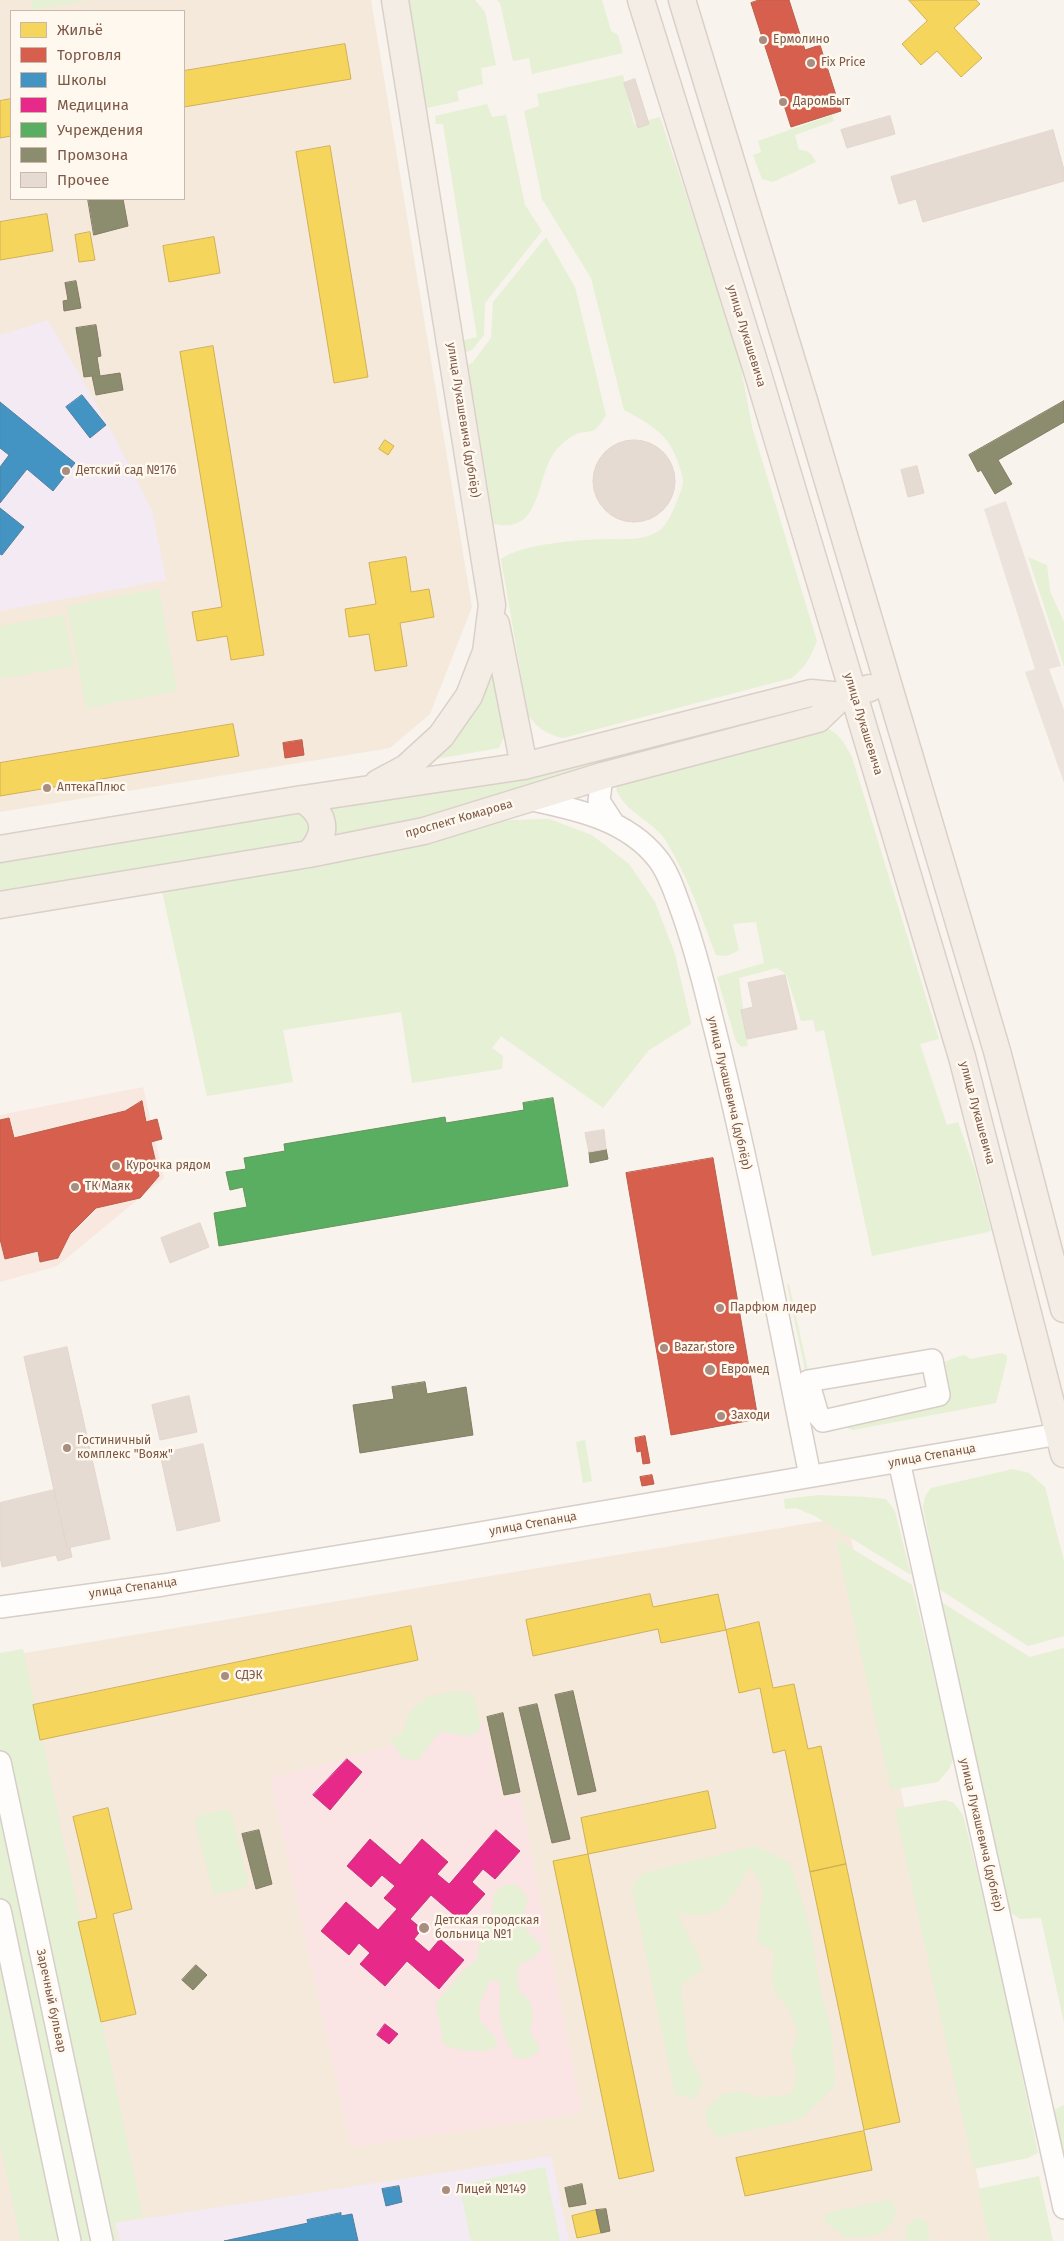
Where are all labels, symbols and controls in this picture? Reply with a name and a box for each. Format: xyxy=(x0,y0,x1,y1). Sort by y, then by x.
legend xyxy=(10,10,185,200)
text: Жильё xyxy=(57,21,103,39)
place label: Ермолино xyxy=(773,33,830,47)
marker: Ермолино xyxy=(757,34,769,46)
text: Торговля xyxy=(57,46,122,64)
place label: Fix Price xyxy=(821,56,866,70)
marker: Fix Price xyxy=(805,57,817,69)
text: Школы xyxy=(57,71,107,89)
place label: ДаромБыт xyxy=(793,95,850,109)
text: Медицина xyxy=(57,96,129,114)
marker: ДаромБыт xyxy=(777,96,789,108)
text: Учреждения xyxy=(57,121,143,139)
text: Промзона xyxy=(57,146,128,164)
text: Прочее xyxy=(57,171,109,189)
street label: улица Лукашевича xyxy=(724,283,768,389)
street label: улица Лукашевича (дублёр) xyxy=(444,341,482,499)
place label: Детский сад №176 xyxy=(76,464,176,478)
marker: Детский сад №176 xyxy=(60,465,72,477)
street label: улица Лукашевича xyxy=(841,671,885,777)
place label: АптекаПлюс xyxy=(57,781,125,795)
marker: АптекаПлюс xyxy=(41,782,53,794)
street label: проспект Комарова xyxy=(404,797,514,841)
street label: улица Лукашевича (дублёр) xyxy=(704,1015,754,1171)
street label: улица Лукашевича xyxy=(956,1060,998,1166)
place label: Курочка рядом xyxy=(126,1159,211,1173)
marker: Курочка рядом xyxy=(110,1160,122,1172)
place label: ТК Маяк xyxy=(85,1180,130,1194)
marker: ТК Маяк xyxy=(69,1181,81,1193)
place label: Парфюм лидер xyxy=(730,1301,817,1315)
marker: Парфюм лидер xyxy=(714,1302,726,1314)
place label: Bazar store xyxy=(674,1341,735,1355)
marker: Bazar store xyxy=(658,1342,670,1354)
marker: Евромед xyxy=(703,1363,717,1377)
place label: Евромед xyxy=(721,1363,769,1377)
place label: Заходи xyxy=(731,1409,770,1423)
marker: Заходи xyxy=(715,1410,727,1422)
place label: Гостиничный комплекс "Вояж" xyxy=(77,1434,173,1462)
street label: улица Степанца xyxy=(887,1441,977,1471)
marker: Гостиничный комплекс "Вояж" xyxy=(61,1442,73,1454)
street label: улица Степанца xyxy=(488,1509,578,1539)
street label: улица Степанца xyxy=(88,1575,178,1601)
place label: СДЭК xyxy=(235,1669,263,1683)
marker: СДЭК xyxy=(219,1670,231,1682)
street label: улица Лукашевича (дублёр) xyxy=(956,1757,1006,1913)
place label: Детская городская больница №1 xyxy=(435,1914,539,1942)
marker: Детская городская больница №1 xyxy=(417,1921,431,1935)
street label: Заречный бульвар xyxy=(33,1948,69,2054)
place label: Лицей №149 xyxy=(456,2183,526,2197)
marker: Лицей №149 xyxy=(440,2184,452,2196)

